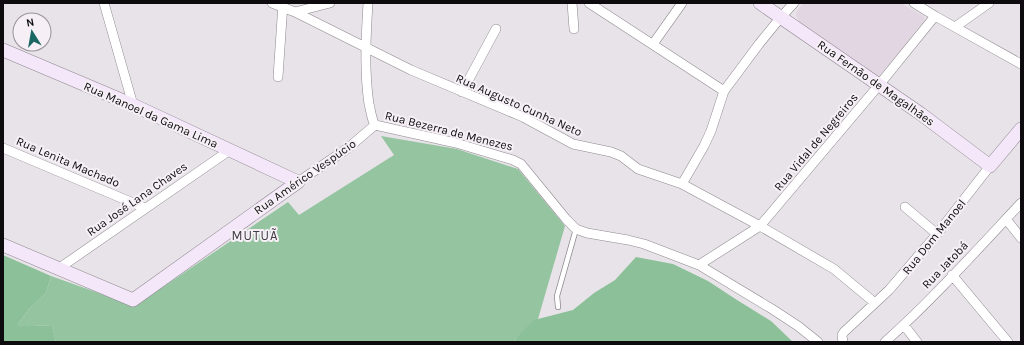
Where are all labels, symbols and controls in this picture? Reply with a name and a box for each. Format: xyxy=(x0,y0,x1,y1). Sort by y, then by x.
north arrow xyxy=(12,12,52,52)
text: N xyxy=(25,16,35,30)
street label: Rua Fernão de Magalhães xyxy=(815,37,937,129)
street label: Rua Augusto Cunha Neto xyxy=(454,71,584,139)
street label: Rua Manoel da Gama Lima xyxy=(82,79,220,151)
street label: Rua Vidal de Negreiros xyxy=(771,90,861,194)
street label: Rua Bezerra de Menezes xyxy=(383,108,515,154)
street label: Rua Lenita Machado xyxy=(14,134,122,190)
street label: Rua Américo Vespúcio xyxy=(251,136,359,218)
street label: Rua José Lana Chaves xyxy=(84,159,190,239)
street label: Rua Dom Manoel xyxy=(899,197,969,277)
district label: MUTUÃ xyxy=(232,228,278,243)
street label: Rua Jatobá xyxy=(919,238,971,292)

